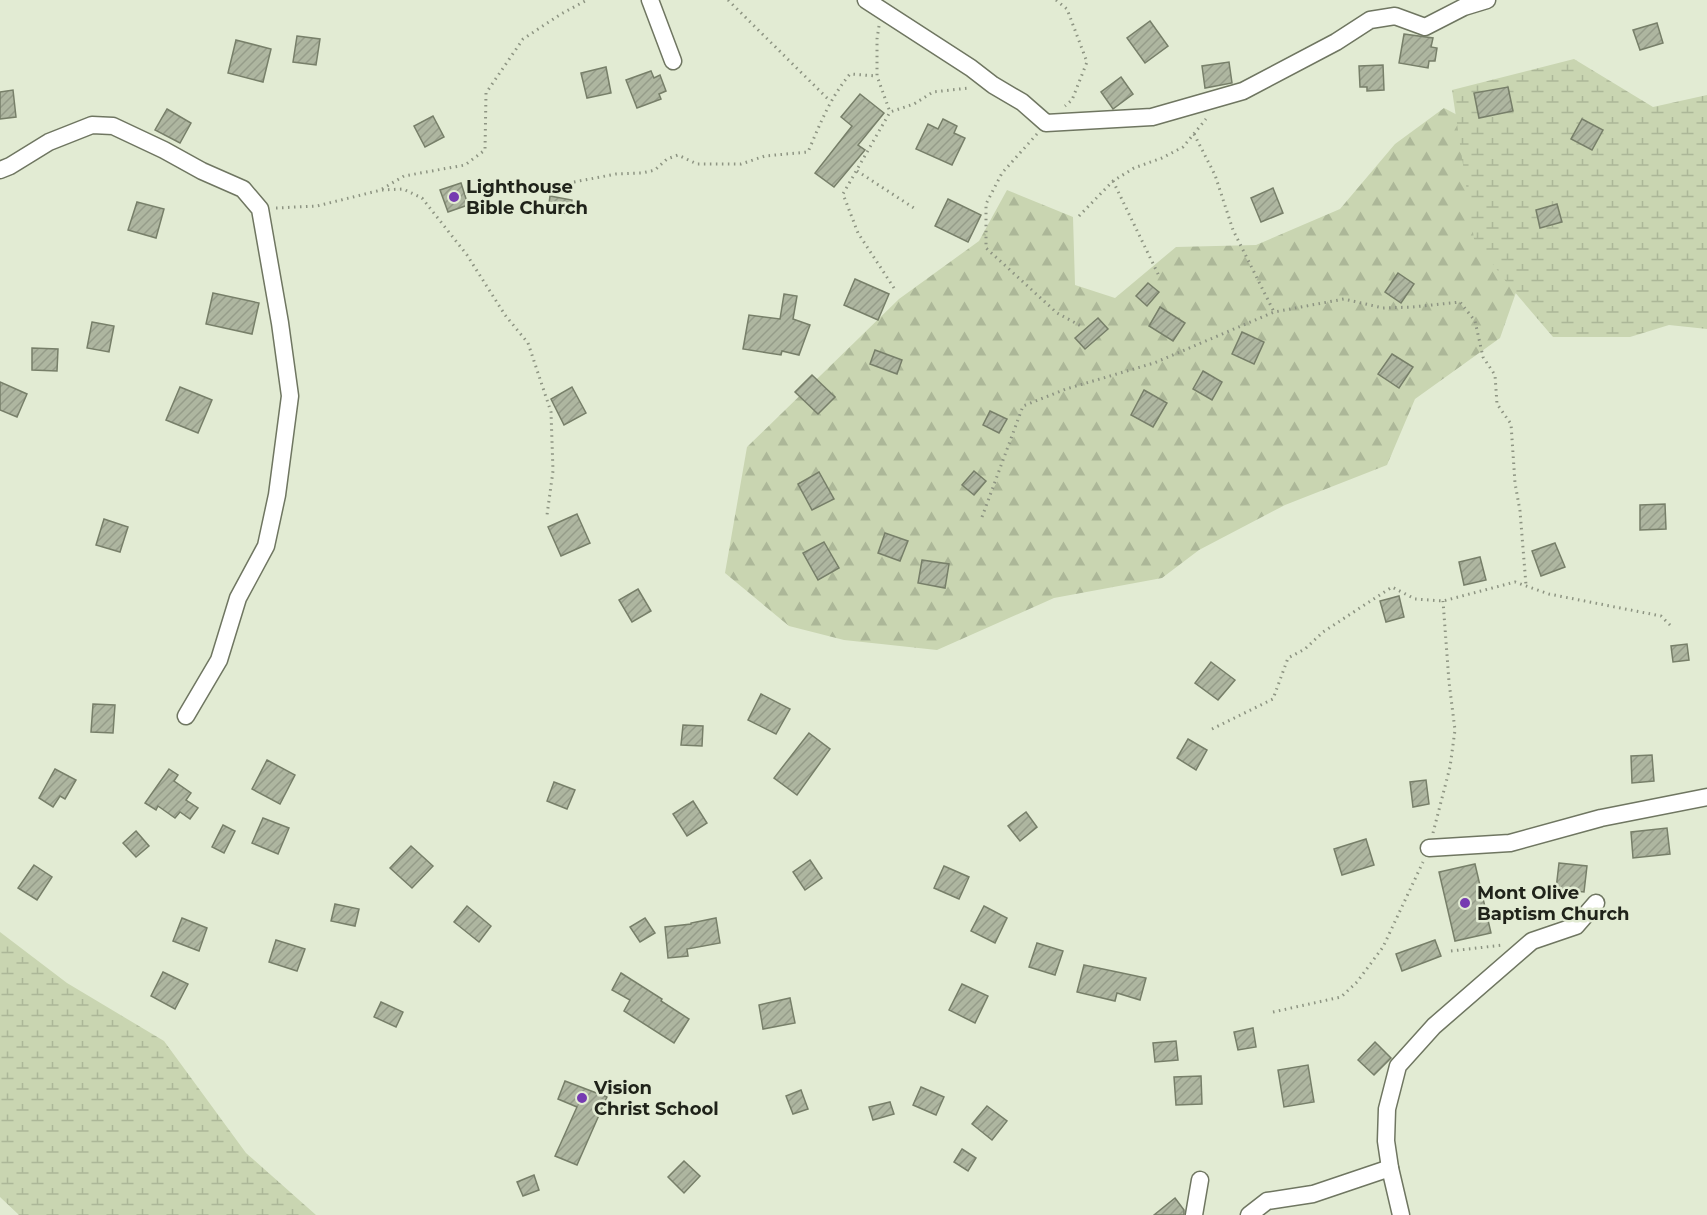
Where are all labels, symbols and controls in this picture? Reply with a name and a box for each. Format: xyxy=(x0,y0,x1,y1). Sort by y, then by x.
place label: Lighthouse Bible Church xyxy=(466,176,588,219)
marker: Lighthouse Bible Church xyxy=(447,190,461,204)
place label: Mont Olive Baptism Church xyxy=(1477,882,1630,925)
marker: Mont Olive Baptism Church xyxy=(1458,896,1472,910)
place label: Vision Christ School xyxy=(593,1077,719,1120)
marker: Vision Christ School xyxy=(575,1091,589,1105)

